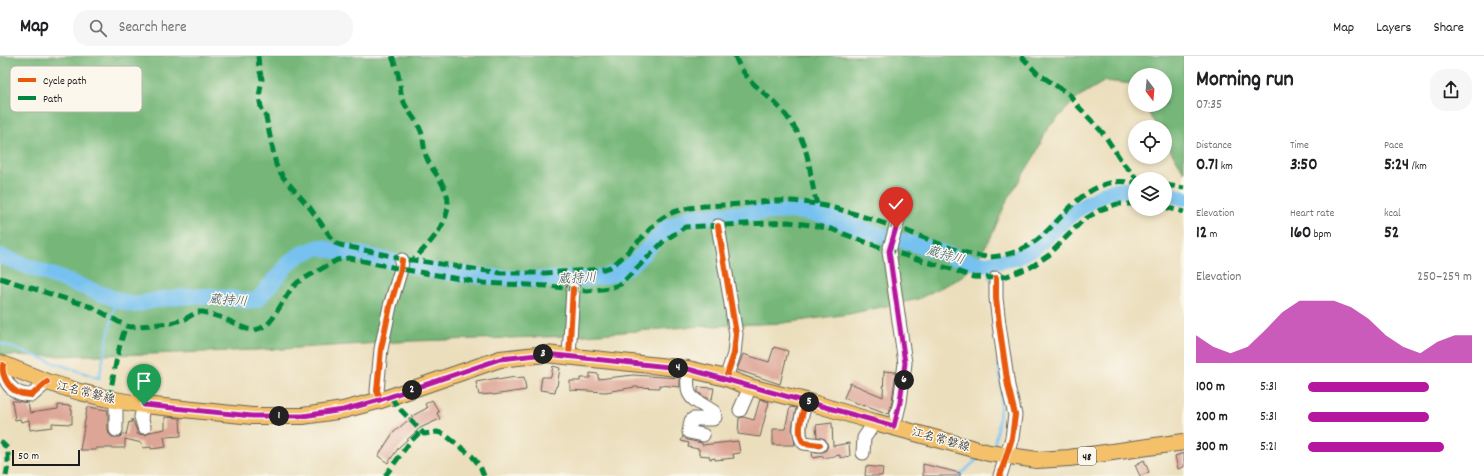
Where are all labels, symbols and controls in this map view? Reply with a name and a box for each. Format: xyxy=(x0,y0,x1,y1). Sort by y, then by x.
search box xyxy=(73,10,353,46)
text: Map xyxy=(20,14,49,41)
icon: search xyxy=(87,17,109,39)
text: Search here xyxy=(119,17,187,39)
text: Map xyxy=(1333,18,1354,38)
text: Layers xyxy=(1376,18,1411,38)
text: Share xyxy=(1433,18,1464,38)
text: Morning run xyxy=(1196,65,1294,96)
legend xyxy=(10,66,142,112)
north arrow xyxy=(1128,68,1172,112)
map controls xyxy=(1128,68,1172,216)
button: share xyxy=(1430,69,1472,111)
text: Cycle path xyxy=(43,74,87,90)
text: Path xyxy=(43,92,62,108)
text: 07:35 xyxy=(1196,96,1222,115)
button: locate xyxy=(1128,120,1172,164)
text: Distance xyxy=(1196,138,1232,154)
text: Time xyxy=(1290,138,1309,154)
text: Pace xyxy=(1384,138,1403,154)
text: 0.71 xyxy=(1196,154,1218,178)
text: 3:50 xyxy=(1290,154,1318,178)
text: 5:24 xyxy=(1384,154,1409,178)
text: km xyxy=(1218,159,1233,175)
text: /km xyxy=(1409,159,1427,175)
button: layers xyxy=(1128,172,1172,216)
pin xyxy=(879,187,913,228)
icon: check xyxy=(885,193,907,215)
text: Elevation xyxy=(1196,206,1234,222)
text: Heart rate xyxy=(1290,206,1334,222)
text: kcal xyxy=(1384,206,1401,222)
text: 12 xyxy=(1196,222,1207,246)
text: 160 xyxy=(1290,222,1311,246)
text: 52 xyxy=(1384,222,1399,246)
text: m xyxy=(1207,227,1217,243)
text: bpm xyxy=(1311,227,1331,243)
water label: 蔵持川 xyxy=(924,242,967,271)
text: Elevation xyxy=(1196,268,1241,287)
text: 250–259 m xyxy=(1417,268,1472,287)
water label: 蔵持川 xyxy=(557,269,597,290)
water label: 蔵持川 xyxy=(208,291,248,312)
pin: 3 xyxy=(533,344,553,364)
text: 3 xyxy=(541,346,545,362)
pin: 4 xyxy=(668,358,688,378)
text: 4 xyxy=(676,360,680,376)
pin xyxy=(127,364,161,405)
icon: arrive xyxy=(133,370,155,392)
pin: 6 xyxy=(894,370,914,390)
text: 6 xyxy=(901,372,907,388)
street label: 江名常磐線 xyxy=(54,378,117,409)
text: 100 m xyxy=(1196,378,1225,397)
text: 5:31 xyxy=(1260,378,1277,397)
pin: 2 xyxy=(402,380,422,400)
text: 2 xyxy=(410,382,414,398)
pin: 5 xyxy=(799,392,819,412)
text: 5 xyxy=(806,394,812,410)
pin: 1 xyxy=(269,406,289,426)
text: 1 xyxy=(278,408,280,424)
text: 200 m xyxy=(1196,408,1228,427)
text: 5:31 xyxy=(1260,408,1277,427)
street label: 江名常磐線 xyxy=(909,424,972,457)
text: 300 m xyxy=(1196,438,1228,457)
text: 5:21 xyxy=(1260,438,1277,457)
road number: 48 xyxy=(1078,447,1096,465)
scale bar xyxy=(12,448,80,467)
text: 50 m xyxy=(18,449,39,465)

